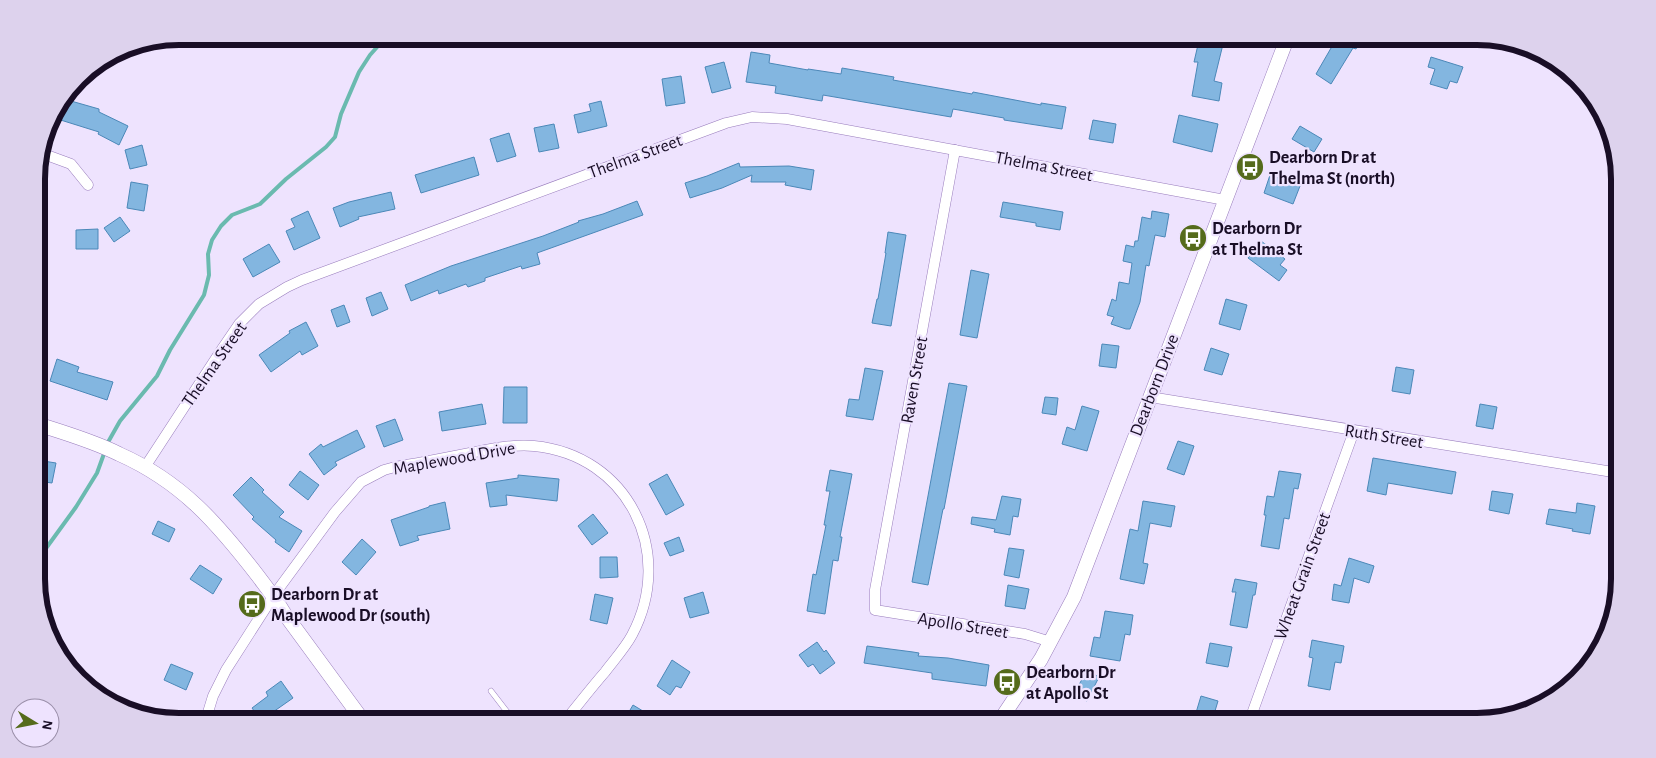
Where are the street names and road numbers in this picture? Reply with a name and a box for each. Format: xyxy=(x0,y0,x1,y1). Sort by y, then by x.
street label: Thelma Street xyxy=(586,132,685,182)
street label: Thelma Street xyxy=(994,149,1094,185)
street label: Thelma Street xyxy=(179,319,251,410)
street label: Dearborn Drive xyxy=(1127,332,1183,439)
street label: Raven Street xyxy=(898,335,932,425)
street label: Ruth Street xyxy=(1343,422,1425,452)
street label: Maplewood Drive xyxy=(392,439,517,479)
street label: Wheat Grain Street xyxy=(1272,510,1334,642)
street label: Apollo Street xyxy=(916,610,1009,642)

